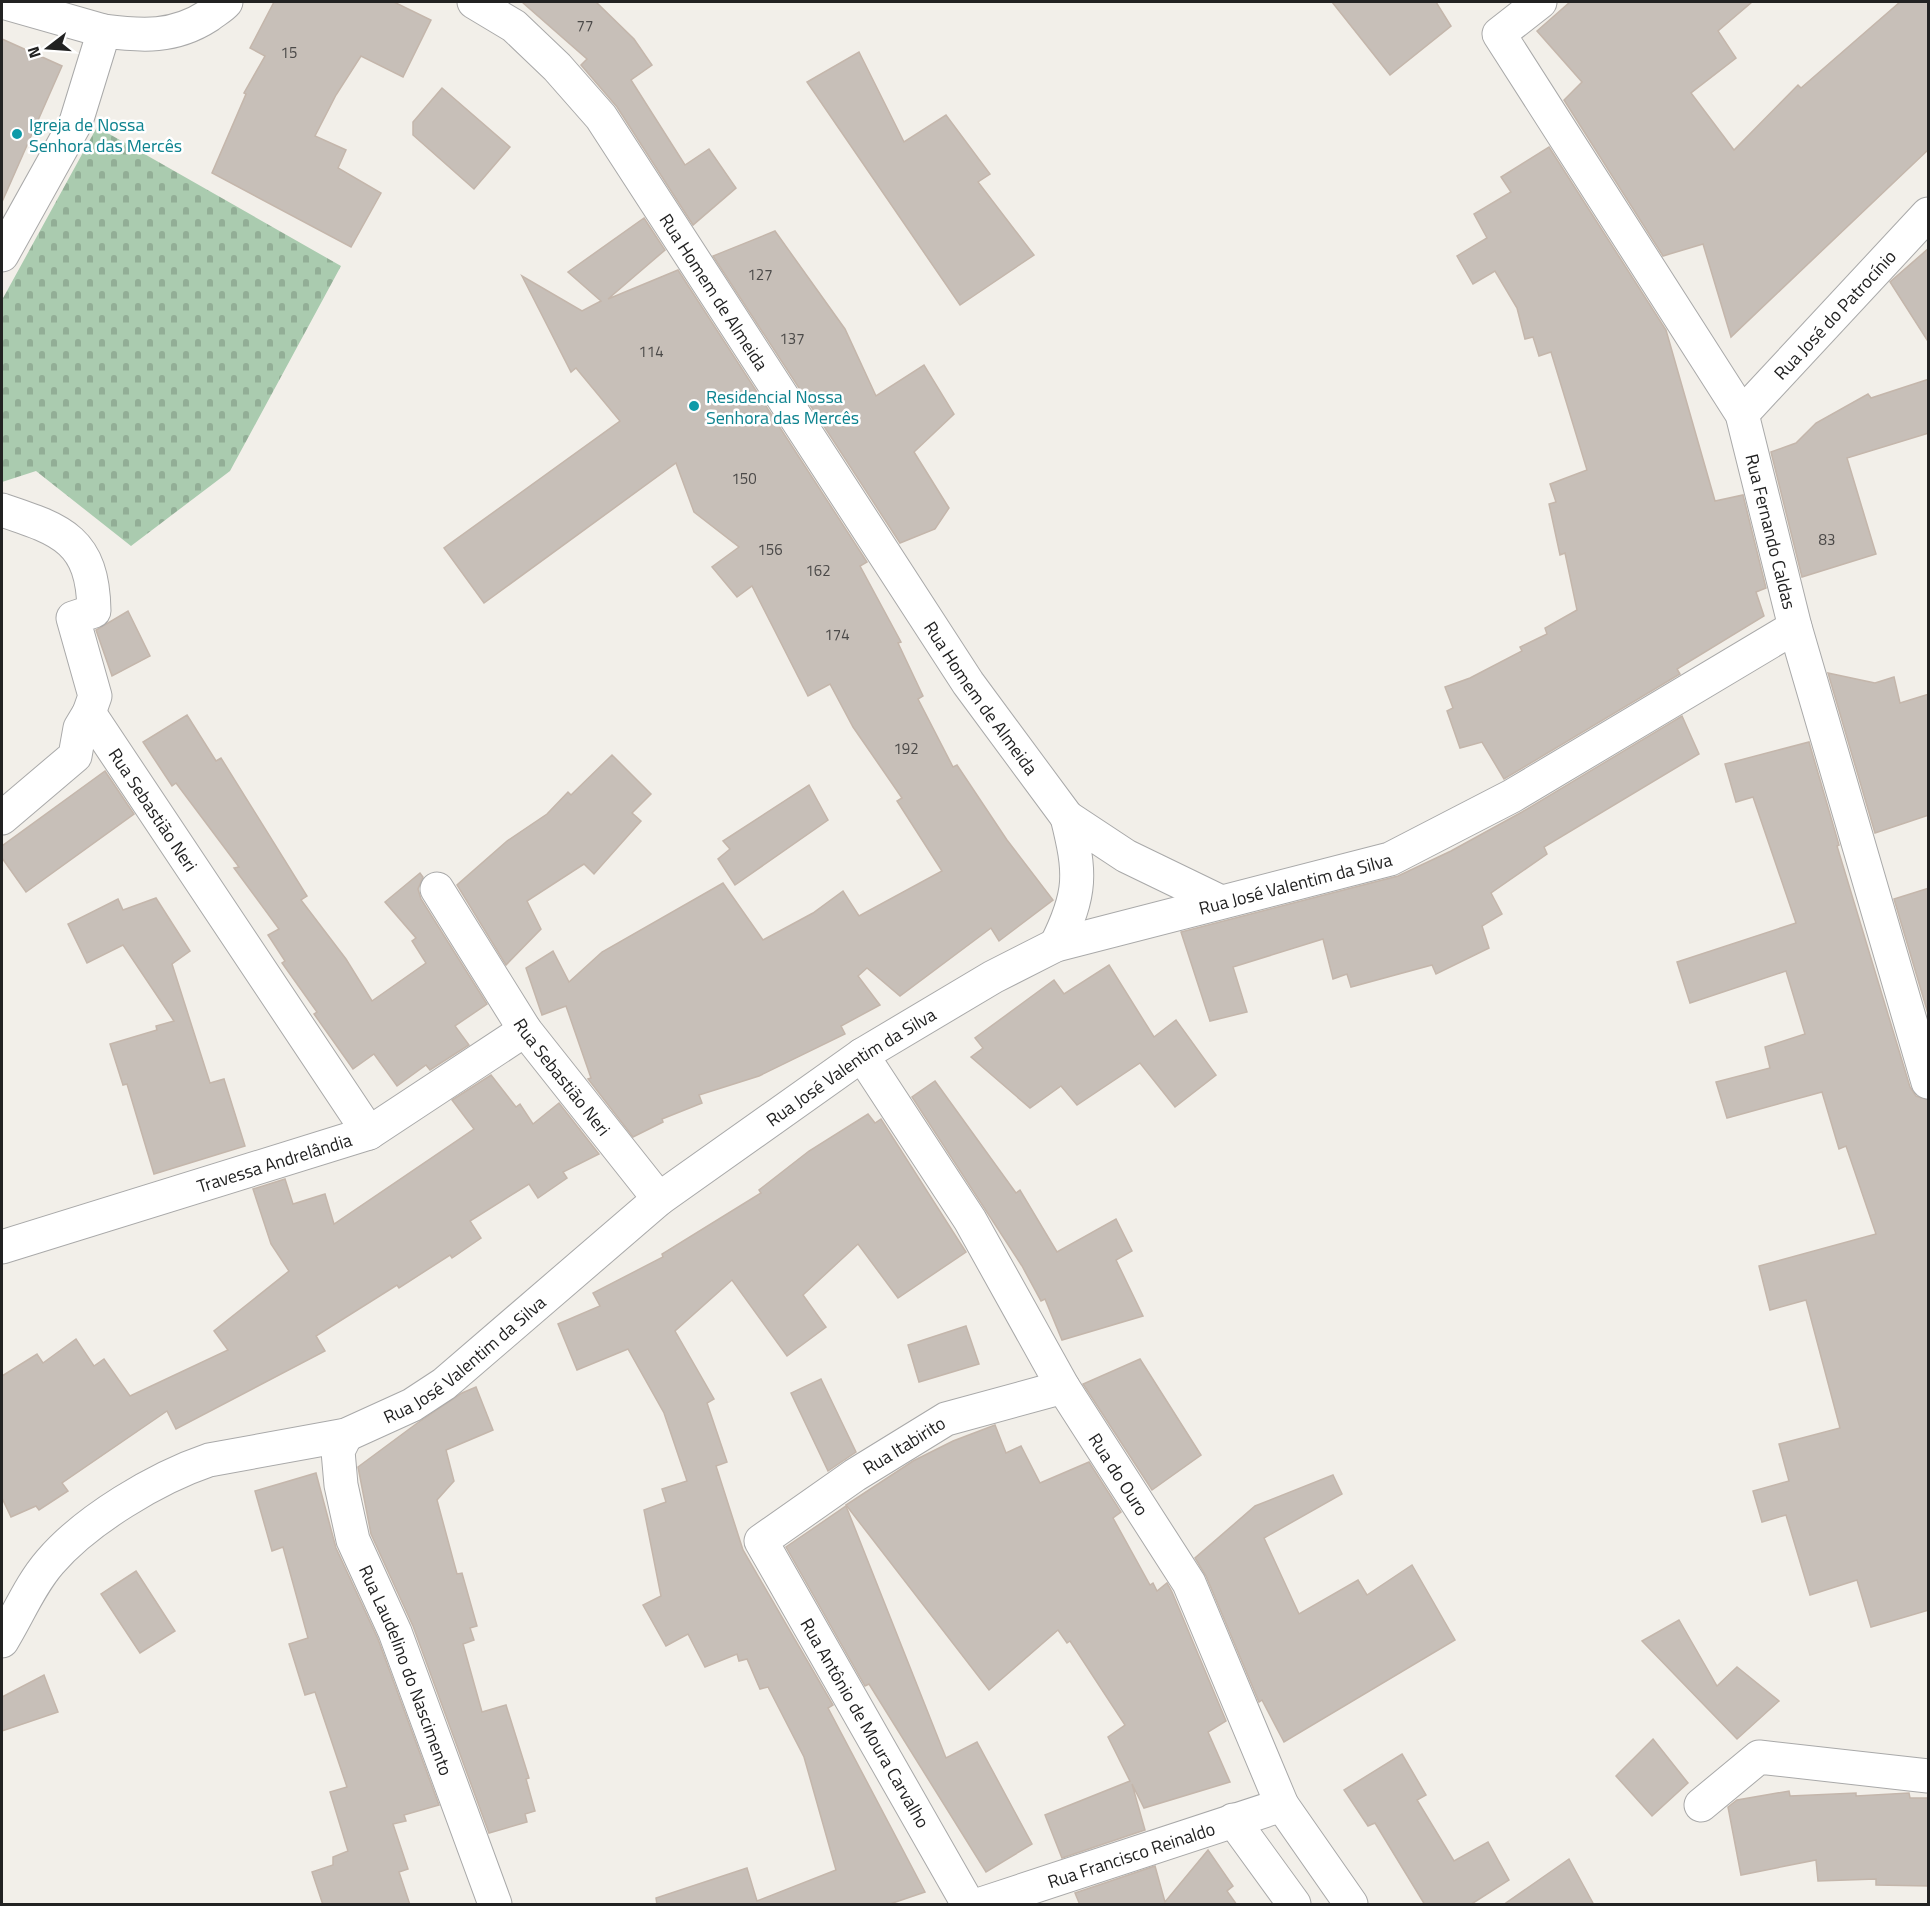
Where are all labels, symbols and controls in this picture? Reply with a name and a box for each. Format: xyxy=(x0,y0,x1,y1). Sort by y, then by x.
house number: 77 xyxy=(577,14,593,37)
north arrow xyxy=(18,18,78,78)
house number: 15 xyxy=(281,41,297,64)
text: N xyxy=(21,44,47,61)
place label: Igreja de Nossa Senhora das Mercês xyxy=(29,111,182,159)
marker: Igreja de Nossa Senhora das Mercês xyxy=(10,127,24,141)
street label: Rua Homem de Almeida xyxy=(653,208,775,376)
street label: Rua José do Patrocínio xyxy=(1767,243,1902,386)
house number: 127 xyxy=(747,263,773,286)
house number: 137 xyxy=(779,327,805,350)
house number: 114 xyxy=(638,340,664,363)
place label: Residencial Nossa Senhora das Mercês xyxy=(706,383,859,431)
marker: Residencial Nossa Senhora das Mercês xyxy=(687,399,701,413)
street label: Rua Fernando Caldas xyxy=(1739,451,1804,612)
house number: 150 xyxy=(731,467,757,490)
house number: 83 xyxy=(1819,528,1835,551)
house number: 156 xyxy=(757,538,783,561)
house number: 162 xyxy=(805,559,831,582)
street label: Rua Homem de Almeida xyxy=(918,616,1045,780)
house number: 174 xyxy=(824,623,850,646)
house number: 192 xyxy=(893,737,919,760)
street label: Rua Sebastião Neri xyxy=(102,742,204,877)
street label: Rua José Valentim da Silva xyxy=(1196,846,1395,921)
street label: Rua José Valentim da Silva xyxy=(760,1001,941,1133)
street label: Rua Sebastião Neri xyxy=(507,1013,617,1141)
street label: Travessa Andrelândia xyxy=(193,1126,355,1199)
street label: Rua José Valentim da Silva xyxy=(379,1289,551,1430)
street label: Rua Itabirito xyxy=(857,1409,950,1481)
street label: Rua do Ouro xyxy=(1082,1427,1156,1521)
street label: Rua Laudelino do Nascimento xyxy=(352,1560,460,1779)
street label: Rua Antônio de Moura Carvalho xyxy=(794,1613,936,1833)
street label: Rua Francisco Reinaldo xyxy=(1044,1814,1218,1895)

